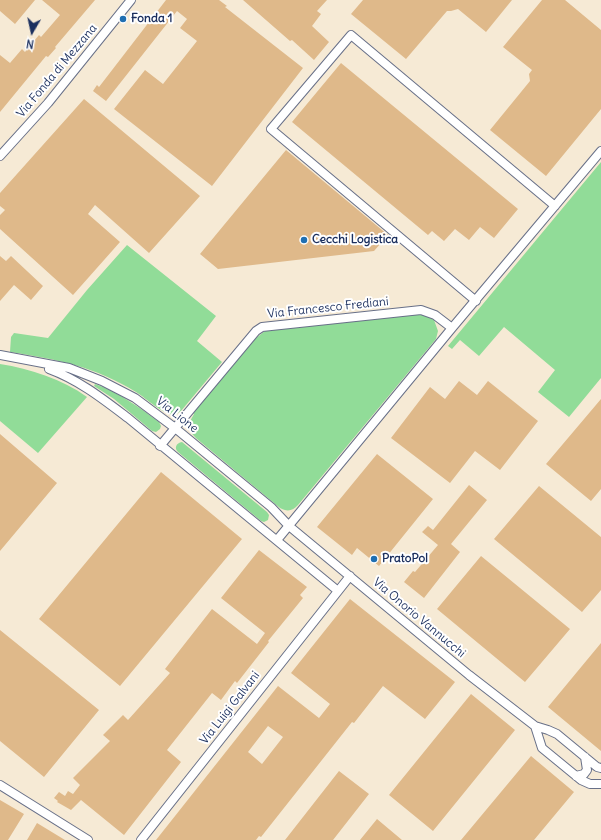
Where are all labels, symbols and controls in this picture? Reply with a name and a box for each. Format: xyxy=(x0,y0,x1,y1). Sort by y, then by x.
north arrow xyxy=(12,12,52,52)
place label: Fonda 1 xyxy=(131,12,172,26)
marker: Fonda 1 xyxy=(118,14,128,24)
street label: Via Fonda di Mezzana xyxy=(14,21,100,121)
text: N xyxy=(25,36,35,51)
place label: Cecchi Logistica xyxy=(312,233,398,247)
marker: Cecchi Logistica xyxy=(299,235,309,245)
street label: Via Francesco Frediani xyxy=(267,294,389,322)
street label: Via Lione xyxy=(153,394,201,436)
place label: PratoPol xyxy=(382,552,428,566)
marker: PratoPol xyxy=(369,554,379,564)
street label: Via Onorio Vannucchi xyxy=(370,575,468,661)
street label: Via Luigi Galvani xyxy=(197,669,263,747)

